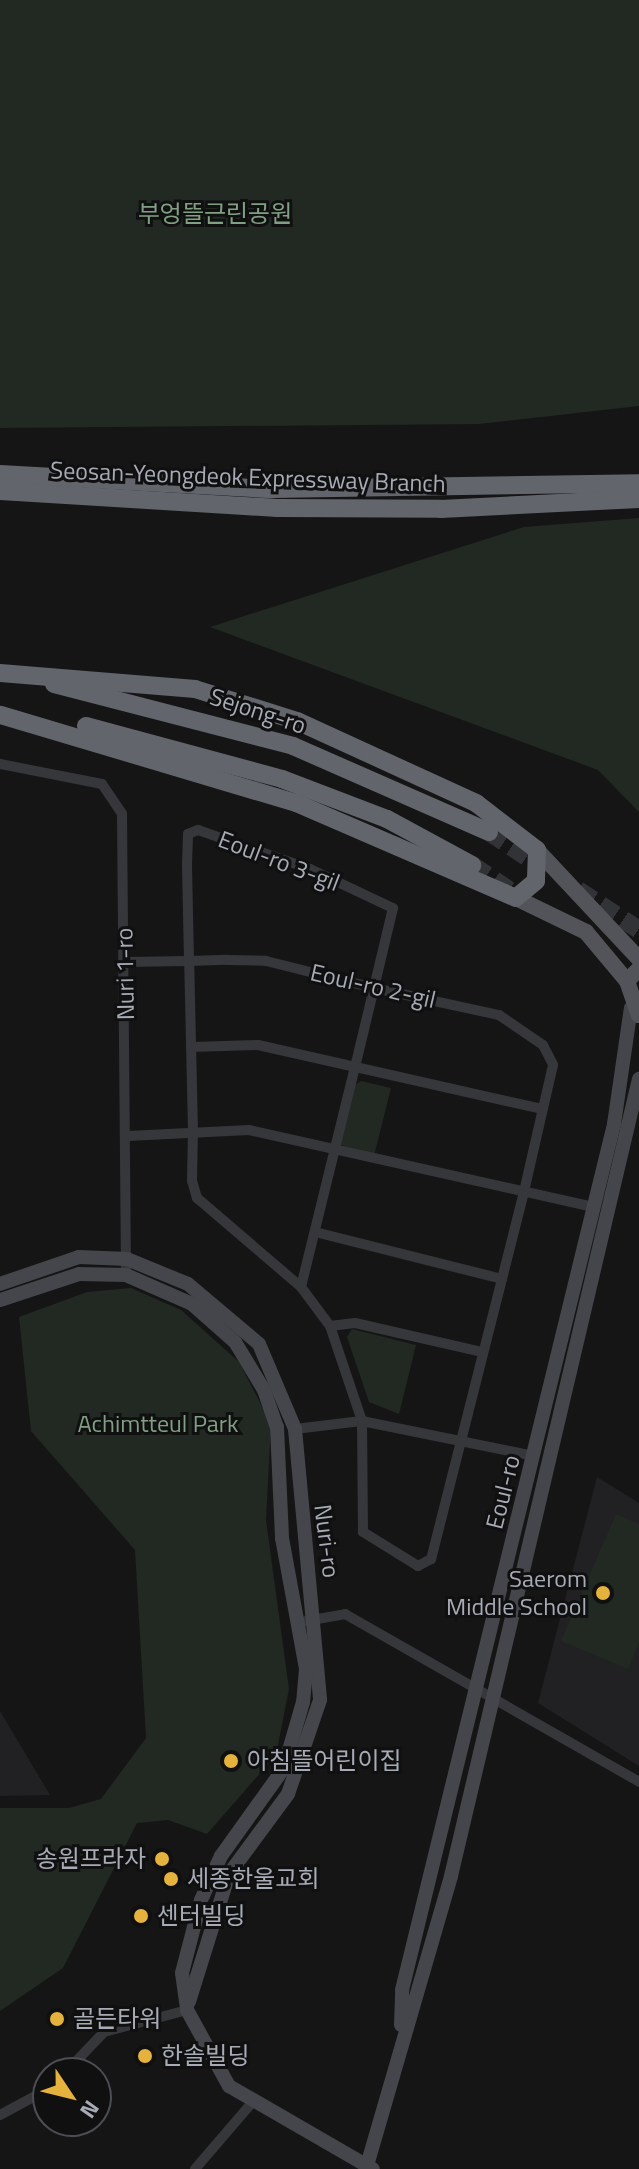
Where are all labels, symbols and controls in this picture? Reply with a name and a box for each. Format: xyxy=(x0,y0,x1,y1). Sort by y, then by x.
park label: 부엉뜰근린공원 xyxy=(138,200,292,228)
street label: Seosan-Yeongdeok Expressway Branch xyxy=(50,456,446,498)
street label: Sejong-ro xyxy=(206,682,310,740)
street label: Eoul-ro 3-gil xyxy=(214,825,344,897)
street label: Nuri 1-ro xyxy=(110,928,140,1020)
street label: Eoul-ro 2-gil xyxy=(308,958,438,1014)
park label: Achimtteul Park xyxy=(77,1410,239,1438)
street label: Eoul-ro xyxy=(480,1452,526,1532)
street label: Nuri-ro xyxy=(308,1503,346,1579)
place label: Saerom Middle School xyxy=(446,1565,587,1621)
marker: Saerom Middle School xyxy=(594,1584,612,1602)
place label: 아침뜰어린이집 xyxy=(247,1747,402,1775)
marker: 아침뜰어린이집 xyxy=(222,1752,240,1770)
place label: 송원프라자 xyxy=(36,1845,146,1873)
marker: 송원프라자 xyxy=(153,1850,171,1868)
place label: 세종한울교회 xyxy=(187,1865,319,1893)
marker: 세종한울교회 xyxy=(162,1870,180,1888)
place label: 센터빌딩 xyxy=(157,1902,245,1930)
marker: 센터빌딩 xyxy=(132,1907,150,1925)
place label: 골든타워 xyxy=(73,2005,161,2033)
marker: 골든타워 xyxy=(48,2010,66,2028)
place label: 한솔빌딩 xyxy=(161,2042,249,2070)
marker: 한솔빌딩 xyxy=(136,2047,154,2065)
north arrow xyxy=(32,2057,112,2137)
text: N xyxy=(72,2094,108,2126)

